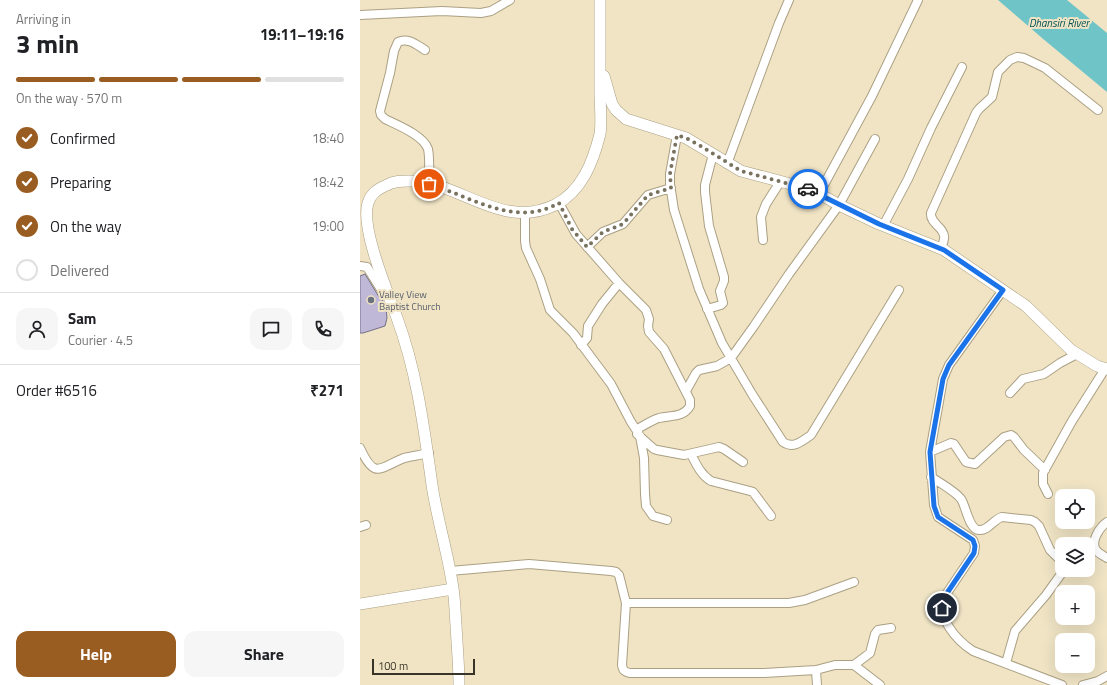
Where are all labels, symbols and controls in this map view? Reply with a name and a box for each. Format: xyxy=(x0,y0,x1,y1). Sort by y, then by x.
text: Arriving in xyxy=(16,9,71,29)
water label: Dhansiri River xyxy=(1029,15,1091,31)
text: 19:11–19:16 xyxy=(260,23,344,46)
text: 3 min xyxy=(16,24,79,63)
text: On the way · 570 m xyxy=(16,88,122,108)
icon: check xyxy=(16,127,38,149)
text: Confirmed xyxy=(50,127,115,150)
text: 18:40 xyxy=(312,128,344,148)
pin xyxy=(412,167,446,201)
courier xyxy=(788,169,828,209)
icon: check xyxy=(16,171,38,193)
text: Preparing xyxy=(50,171,111,194)
text: 18:42 xyxy=(312,172,344,192)
icon: bag xyxy=(418,173,440,195)
icon: car xyxy=(797,178,819,200)
icon: check xyxy=(16,215,38,237)
text: On the way xyxy=(50,215,122,238)
text: 19:00 xyxy=(312,216,344,236)
text: Delivered xyxy=(50,259,109,282)
place label: Valley View Baptist Church xyxy=(379,287,441,314)
marker: Valley View Baptist Church xyxy=(366,295,376,305)
text: Sam xyxy=(68,307,96,330)
button: person xyxy=(16,308,58,350)
button: chat xyxy=(250,308,292,350)
button: phone xyxy=(302,308,344,350)
text: Courier · 4.5 xyxy=(68,330,133,350)
text: Order #6516 xyxy=(16,379,97,402)
text: ₹271 xyxy=(310,379,344,402)
map controls xyxy=(1055,489,1095,673)
button: locate xyxy=(1055,489,1095,529)
button: layers xyxy=(1055,537,1095,577)
button: + xyxy=(1055,585,1095,625)
pin xyxy=(925,591,959,625)
icon: home xyxy=(931,597,953,619)
button: Help xyxy=(16,631,176,677)
button: Share xyxy=(184,631,344,677)
button: − xyxy=(1055,633,1095,673)
scale bar xyxy=(372,657,475,676)
text: 100 m xyxy=(378,658,408,674)

